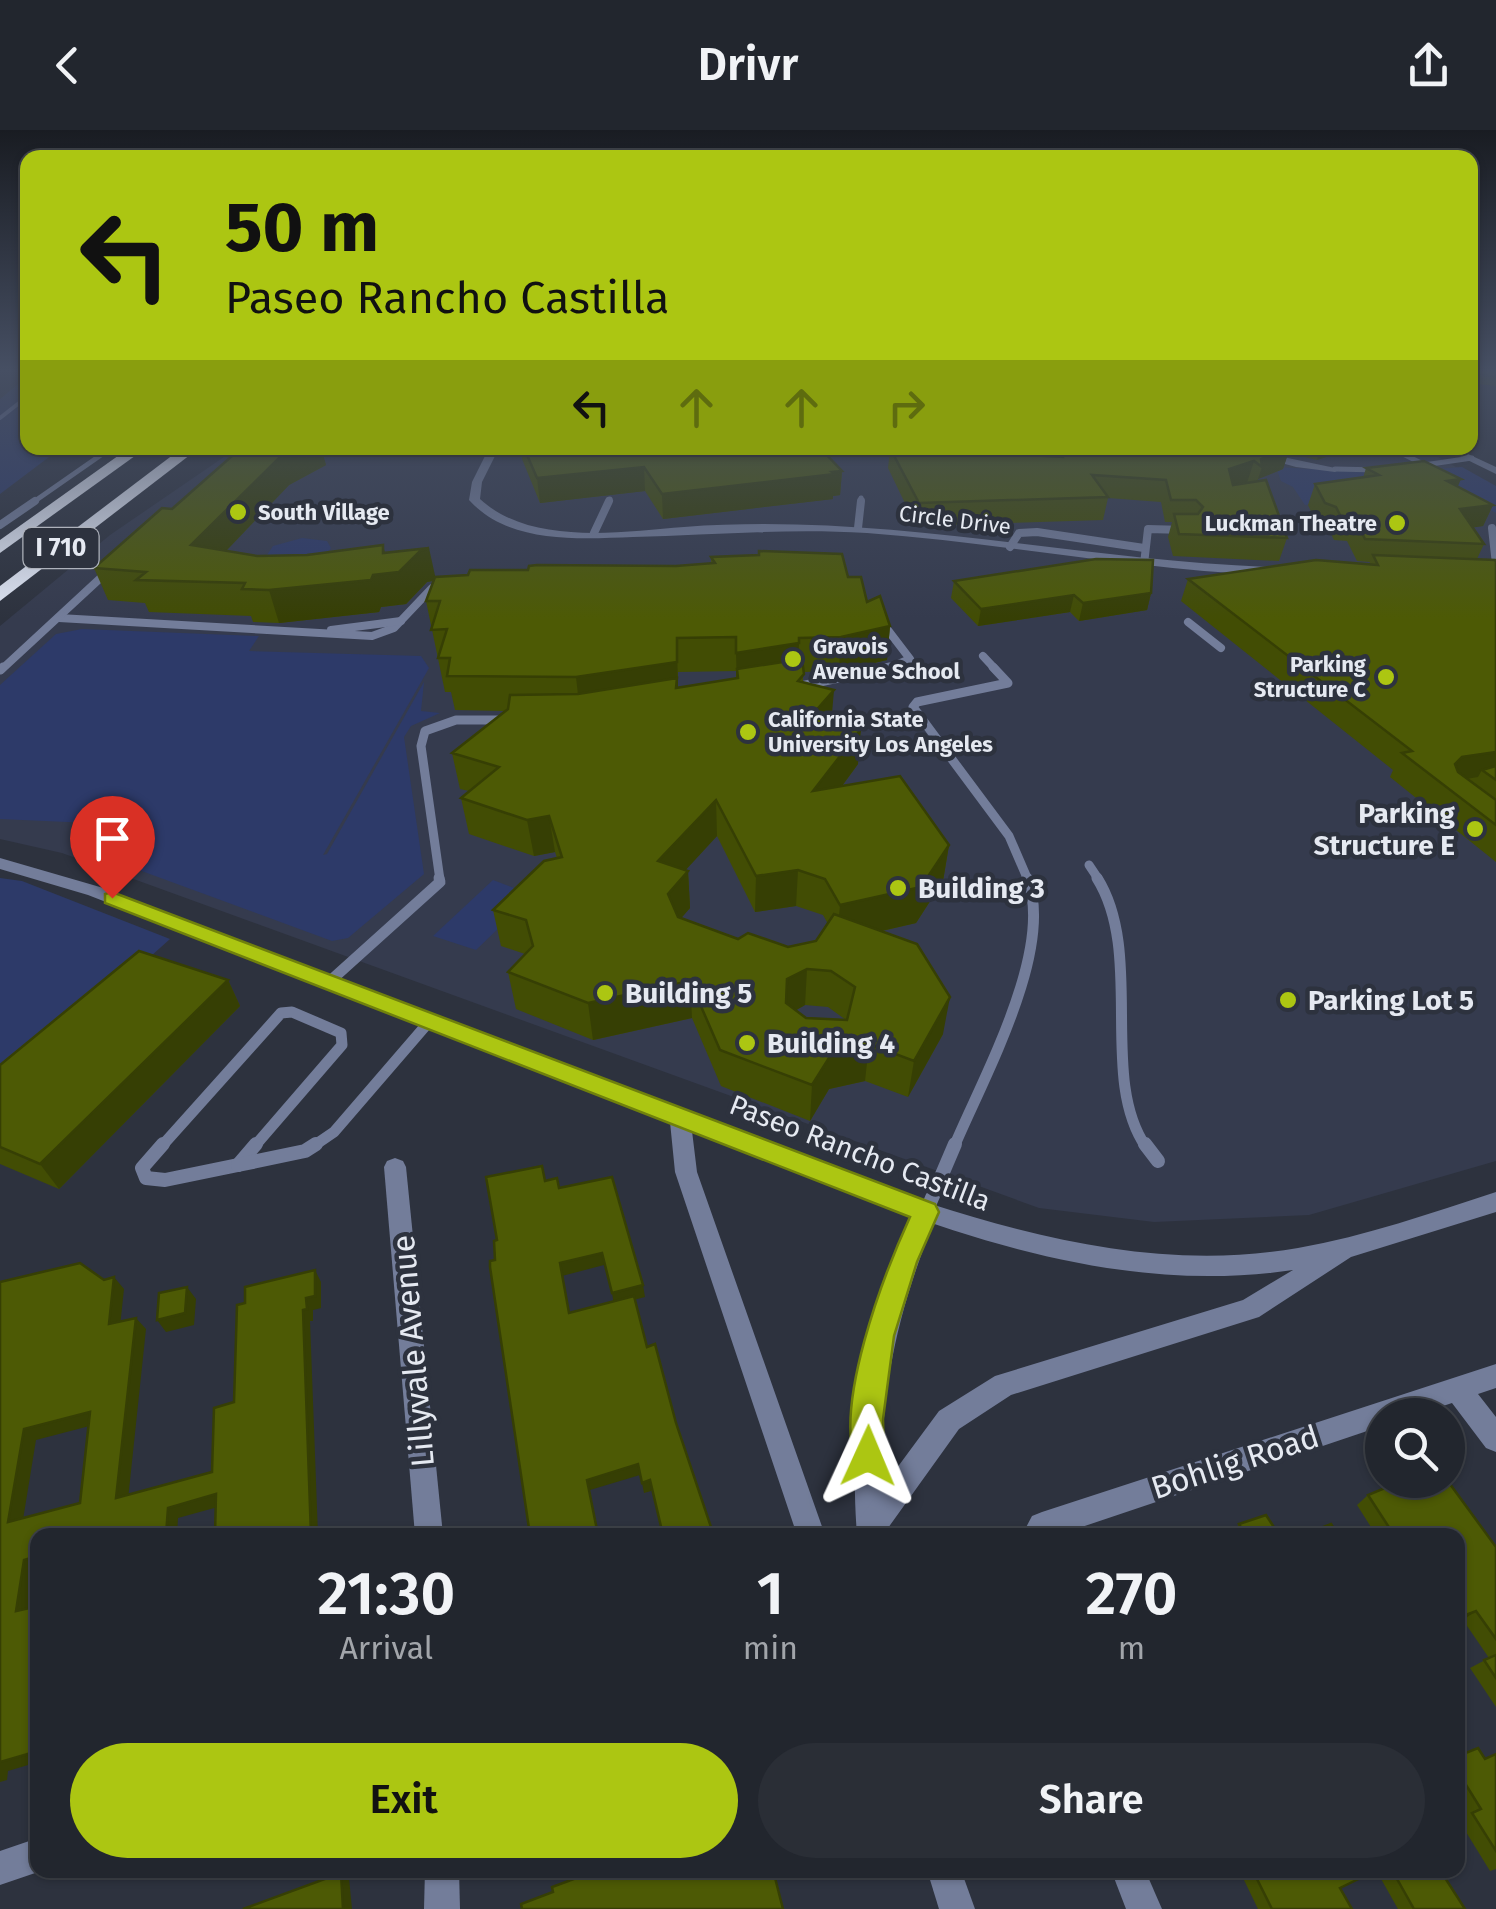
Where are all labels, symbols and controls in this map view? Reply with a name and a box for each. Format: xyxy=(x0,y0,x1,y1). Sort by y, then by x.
icon: back xyxy=(40,38,95,93)
text: Drivr xyxy=(698,38,798,92)
icon: share xyxy=(1401,38,1456,93)
text: 50 m xyxy=(225,186,379,270)
icon: left xyxy=(60,190,190,320)
text: Paseo Rancho Castilla xyxy=(225,271,670,325)
icon: left xyxy=(564,380,619,435)
icon: ahead xyxy=(669,380,724,435)
icon: ahead xyxy=(774,380,829,435)
icon: right xyxy=(879,380,934,435)
place label: South Village xyxy=(258,499,390,526)
street label: Circle Drive xyxy=(897,500,1013,540)
marker: South Village xyxy=(227,501,249,523)
place label: Luckman Theatre xyxy=(1205,510,1377,537)
marker: Luckman Theatre xyxy=(1386,512,1408,534)
road number: I 710 xyxy=(23,528,98,568)
place label: Gravois Avenue School xyxy=(812,633,960,685)
marker: Gravois Avenue School xyxy=(782,648,804,670)
place label: Parking Structure C xyxy=(1254,651,1367,703)
marker: Parking Structure C xyxy=(1375,666,1397,688)
place label: California State University Los Angeles xyxy=(768,706,993,758)
marker: California State University Los Angeles xyxy=(737,721,759,743)
pin xyxy=(70,796,155,899)
place label: Parking Structure E xyxy=(1313,797,1456,862)
icon: arrive xyxy=(85,811,140,866)
marker: Parking Structure E xyxy=(1464,818,1486,840)
place label: Building 3 xyxy=(918,872,1045,905)
marker: Building 3 xyxy=(887,877,909,899)
place label: Building 5 xyxy=(625,977,752,1010)
marker: Building 5 xyxy=(594,982,616,1004)
place label: Parking Lot 5 xyxy=(1308,984,1474,1017)
marker: Parking Lot 5 xyxy=(1277,989,1299,1011)
place label: Building 4 xyxy=(767,1027,895,1060)
marker: Building 4 xyxy=(736,1032,758,1054)
street label: Paseo Rancho Castilla xyxy=(725,1088,995,1218)
street label: Lillyvale Avenue xyxy=(384,1233,442,1469)
map controls xyxy=(1365,1398,1465,1498)
button: search xyxy=(1365,1398,1465,1498)
position arrow xyxy=(816,1404,920,1508)
street label: Bohlig Road xyxy=(1146,1417,1324,1507)
text: 21:30 xyxy=(318,1558,455,1630)
text: 1 xyxy=(757,1558,784,1630)
text: 270 xyxy=(1085,1558,1177,1630)
text: Arrival xyxy=(339,1629,433,1667)
text: min xyxy=(743,1629,798,1667)
text: m xyxy=(1118,1629,1145,1667)
button: Exit xyxy=(70,1743,738,1858)
button: Share xyxy=(758,1743,1425,1858)

